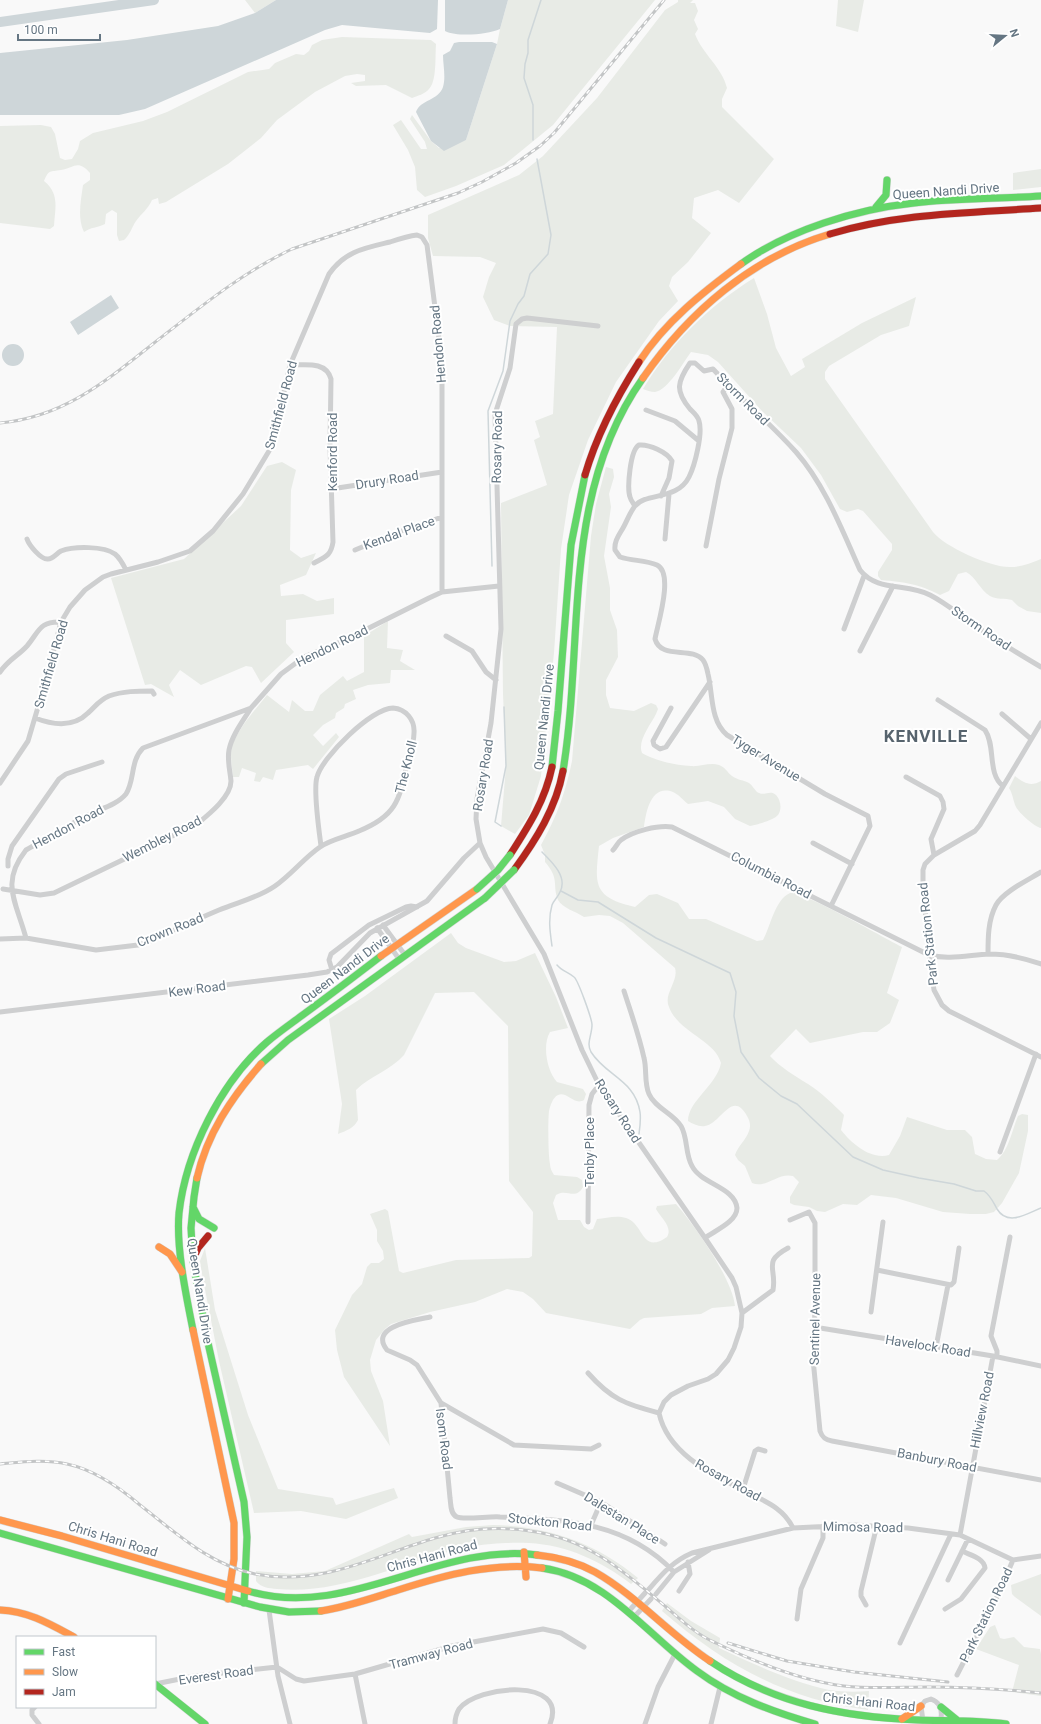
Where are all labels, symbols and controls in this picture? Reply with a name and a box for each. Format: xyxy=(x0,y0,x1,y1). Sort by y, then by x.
scale bar xyxy=(18,16,100,42)
north arrow xyxy=(985,16,1025,56)
text: 100 m xyxy=(24,23,58,37)
text: N xyxy=(1007,27,1021,39)
street label: Queen Nandi Drive xyxy=(892,180,1000,202)
street label: Hendon Road xyxy=(427,304,449,384)
street label: Smithfield Road xyxy=(262,359,300,451)
street label: Storm Road xyxy=(714,370,772,428)
street label: Rosary Road xyxy=(489,410,505,484)
street label: Kenford Road xyxy=(325,413,340,491)
street label: Drury Road xyxy=(354,468,420,492)
street label: Kendal Place xyxy=(361,513,437,553)
street label: Storm Road xyxy=(949,603,1013,653)
street label: Smithfield Road xyxy=(31,618,71,710)
street label: Hendon Road xyxy=(294,622,370,670)
street label: Queen Nandi Drive xyxy=(531,663,557,771)
district label: KENVILLE xyxy=(884,726,968,746)
street label: Tyger Avenue xyxy=(729,732,803,784)
street label: Rosary Road xyxy=(470,738,496,812)
street label: The Knoll xyxy=(392,739,420,795)
street label: Hendon Road xyxy=(30,802,106,852)
street label: Wembley Road xyxy=(120,813,204,865)
street label: Columbia Road xyxy=(728,848,814,902)
street label: Park Station Road xyxy=(915,882,941,986)
street label: Crown Road xyxy=(135,910,205,950)
street label: Queen Nandi Drive xyxy=(298,931,392,1007)
street label: Kew Road xyxy=(167,978,227,1000)
street label: Rosary Road xyxy=(592,1076,644,1146)
street label: Tenby Place xyxy=(582,1117,597,1187)
street label: Queen Nandi Drive xyxy=(184,1237,216,1345)
street label: Sentinel Avenue xyxy=(807,1273,823,1365)
street label: Havelock Road xyxy=(884,1332,972,1360)
street label: Hillview Road xyxy=(967,1370,997,1450)
street label: Isom Road xyxy=(433,1407,455,1471)
street label: Banbury Road xyxy=(896,1445,978,1475)
street label: Rosary Road xyxy=(692,1456,764,1504)
street label: Dalestan Place xyxy=(581,1489,663,1547)
street label: Stockton Road xyxy=(507,1510,593,1534)
street label: Chris Hani Road xyxy=(66,1518,160,1560)
street label: Mimosa Road xyxy=(823,1519,903,1535)
street label: Chris Hani Road xyxy=(385,1537,479,1575)
street label: Park Station Road xyxy=(957,1565,1015,1665)
legend xyxy=(16,1636,156,1708)
street label: Tramway Road xyxy=(388,1636,474,1672)
text: Fast xyxy=(52,1645,75,1659)
street label: Everest Road xyxy=(178,1662,254,1688)
text: Slow xyxy=(52,1665,78,1679)
text: Jam xyxy=(52,1685,76,1699)
street label: Chris Hani Road xyxy=(822,1690,916,1714)

